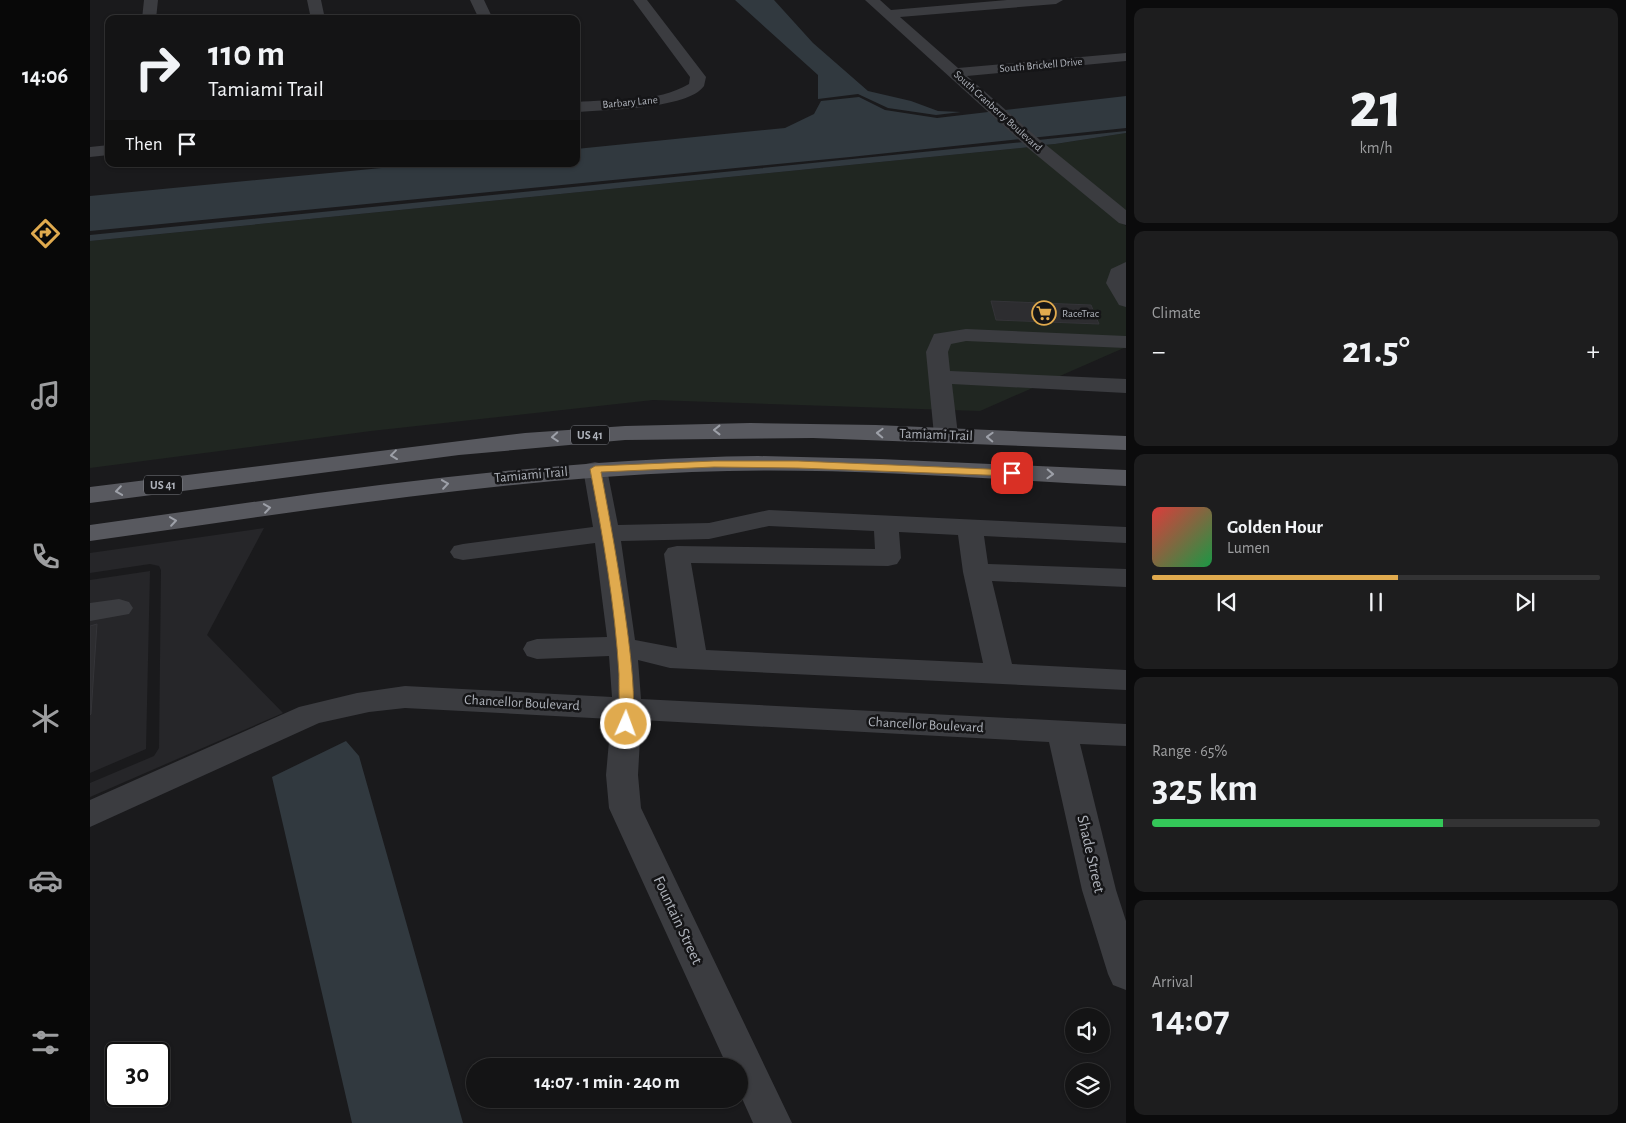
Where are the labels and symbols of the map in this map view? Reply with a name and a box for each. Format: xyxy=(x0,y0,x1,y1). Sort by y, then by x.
street label: South Brickell Drive xyxy=(999,56,1083,74)
street label: South Cranberry Boulevard xyxy=(952,69,1044,154)
street label: Barbary Lane xyxy=(602,94,658,110)
supermarket icon: RaceTrac xyxy=(1031,300,1057,326)
place label: RaceTrac xyxy=(1062,308,1100,319)
one-way arrow xyxy=(713,425,721,435)
road number: US 41 xyxy=(571,426,609,444)
one-way arrow xyxy=(876,427,884,438)
street label: Tamiami Trail xyxy=(899,427,973,443)
one-way arrow xyxy=(551,431,559,442)
one-way arrow xyxy=(986,432,994,442)
one-way arrow xyxy=(389,450,398,460)
pin xyxy=(991,452,1033,494)
street label: Tamiami Trail xyxy=(494,465,568,485)
one-way arrow xyxy=(1046,469,1054,480)
road number: US 41 xyxy=(144,476,182,494)
one-way arrow xyxy=(441,479,449,490)
one-way arrow xyxy=(114,485,122,496)
one-way arrow xyxy=(262,504,271,514)
one-way arrow xyxy=(169,516,177,527)
street label: Chancellor Boulevard xyxy=(464,693,580,713)
position arrow xyxy=(599,697,651,749)
street label: Chancellor Boulevard xyxy=(868,715,984,735)
street label: Shade Street xyxy=(1074,814,1108,894)
street label: Fountain Street xyxy=(651,873,705,967)
speed limit sign: 30 xyxy=(105,1042,170,1107)

